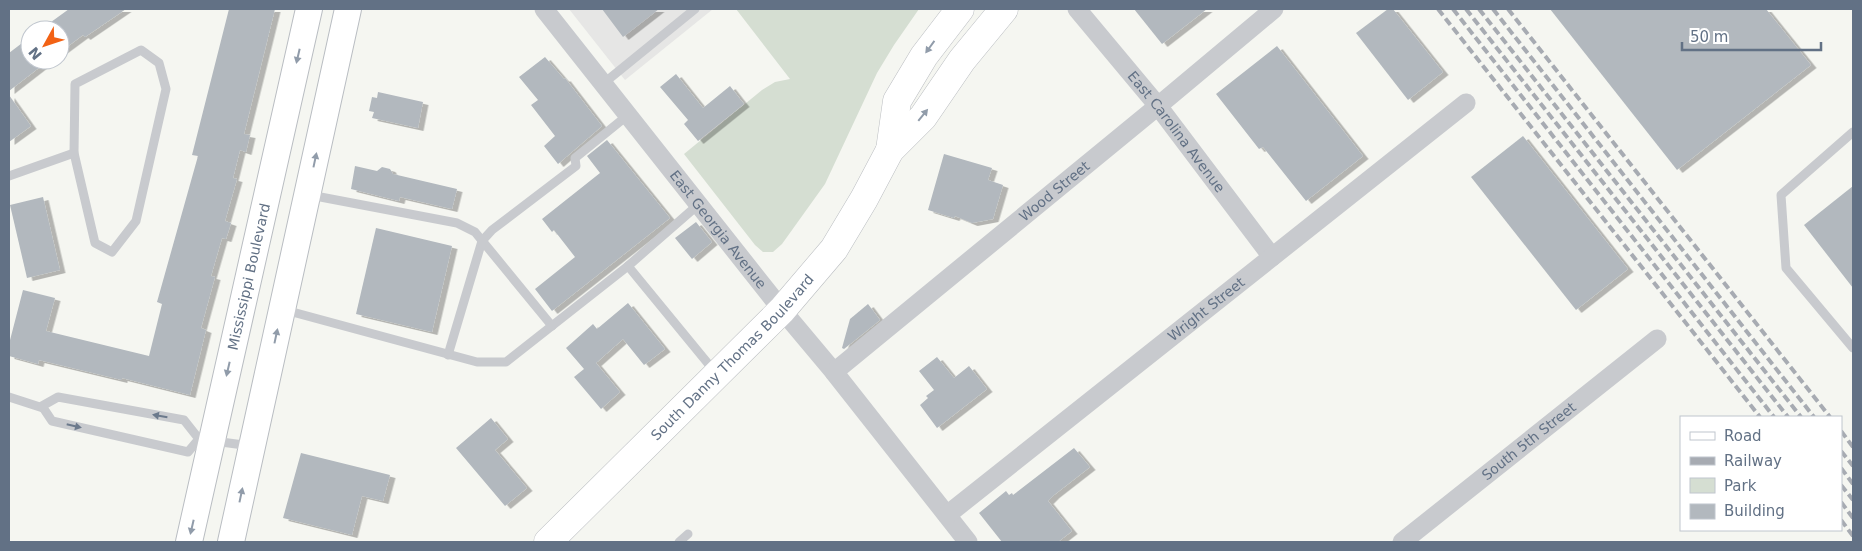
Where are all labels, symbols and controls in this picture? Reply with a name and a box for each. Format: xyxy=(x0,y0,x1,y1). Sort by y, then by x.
north arrow xyxy=(20,20,70,70)
scale bar xyxy=(1682,20,1821,52)
text: 50 m xyxy=(1690,28,1728,46)
one-way arrow xyxy=(925,40,936,53)
text: N xyxy=(25,44,45,63)
one-way arrow xyxy=(294,49,302,64)
street label: East Carolina Avenue xyxy=(1124,68,1228,195)
one-way arrow xyxy=(918,109,929,122)
one-way arrow xyxy=(311,153,319,168)
street label: Wood Street xyxy=(1016,157,1093,225)
street label: East Georgia Avenue xyxy=(667,167,770,292)
street label: Mississippi Boulevard xyxy=(224,202,273,352)
street label: South Danny Thomas Boulevard xyxy=(647,271,817,443)
street label: Wright Street xyxy=(1165,274,1248,344)
one-way arrow xyxy=(273,327,281,343)
one-way arrow xyxy=(224,361,232,376)
street label: South 5th Street xyxy=(1479,399,1579,483)
one-way arrow xyxy=(151,411,167,419)
legend xyxy=(1680,416,1842,531)
one-way arrow xyxy=(67,422,82,430)
text: Road xyxy=(1724,427,1762,445)
text: Railway xyxy=(1724,452,1782,470)
text: Park xyxy=(1724,477,1757,495)
one-way arrow xyxy=(238,486,246,502)
text: Building xyxy=(1724,502,1785,520)
one-way arrow xyxy=(188,520,196,535)

